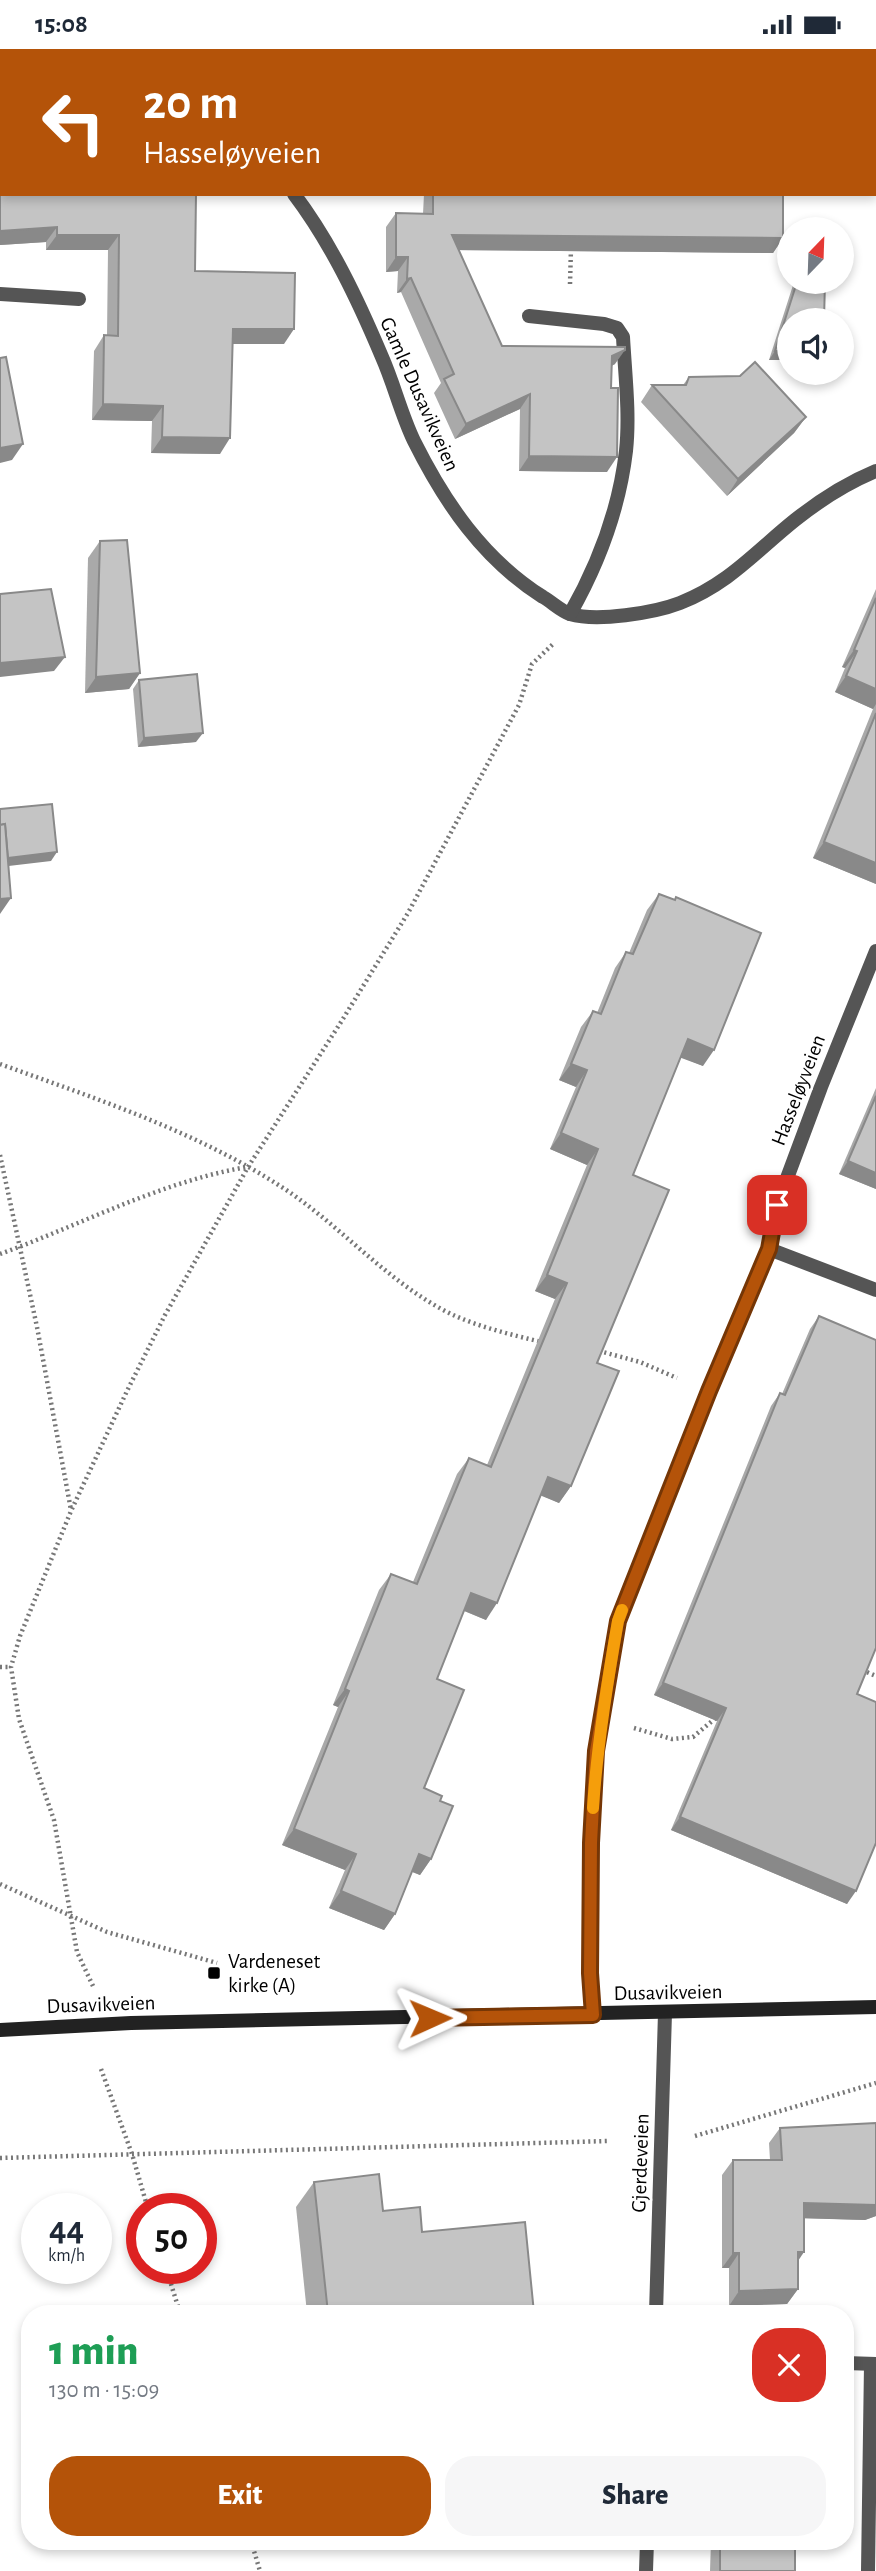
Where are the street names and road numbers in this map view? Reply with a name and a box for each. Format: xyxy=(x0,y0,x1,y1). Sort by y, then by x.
street label: Gamle Dusavikveien xyxy=(376,314,463,474)
street label: Hasseløyveien xyxy=(768,1032,829,1149)
street label: Dusavikveien xyxy=(613,1981,723,2004)
street label: Dusavikveien xyxy=(46,1992,156,2017)
street label: Gjerdeveien xyxy=(628,2113,653,2213)

